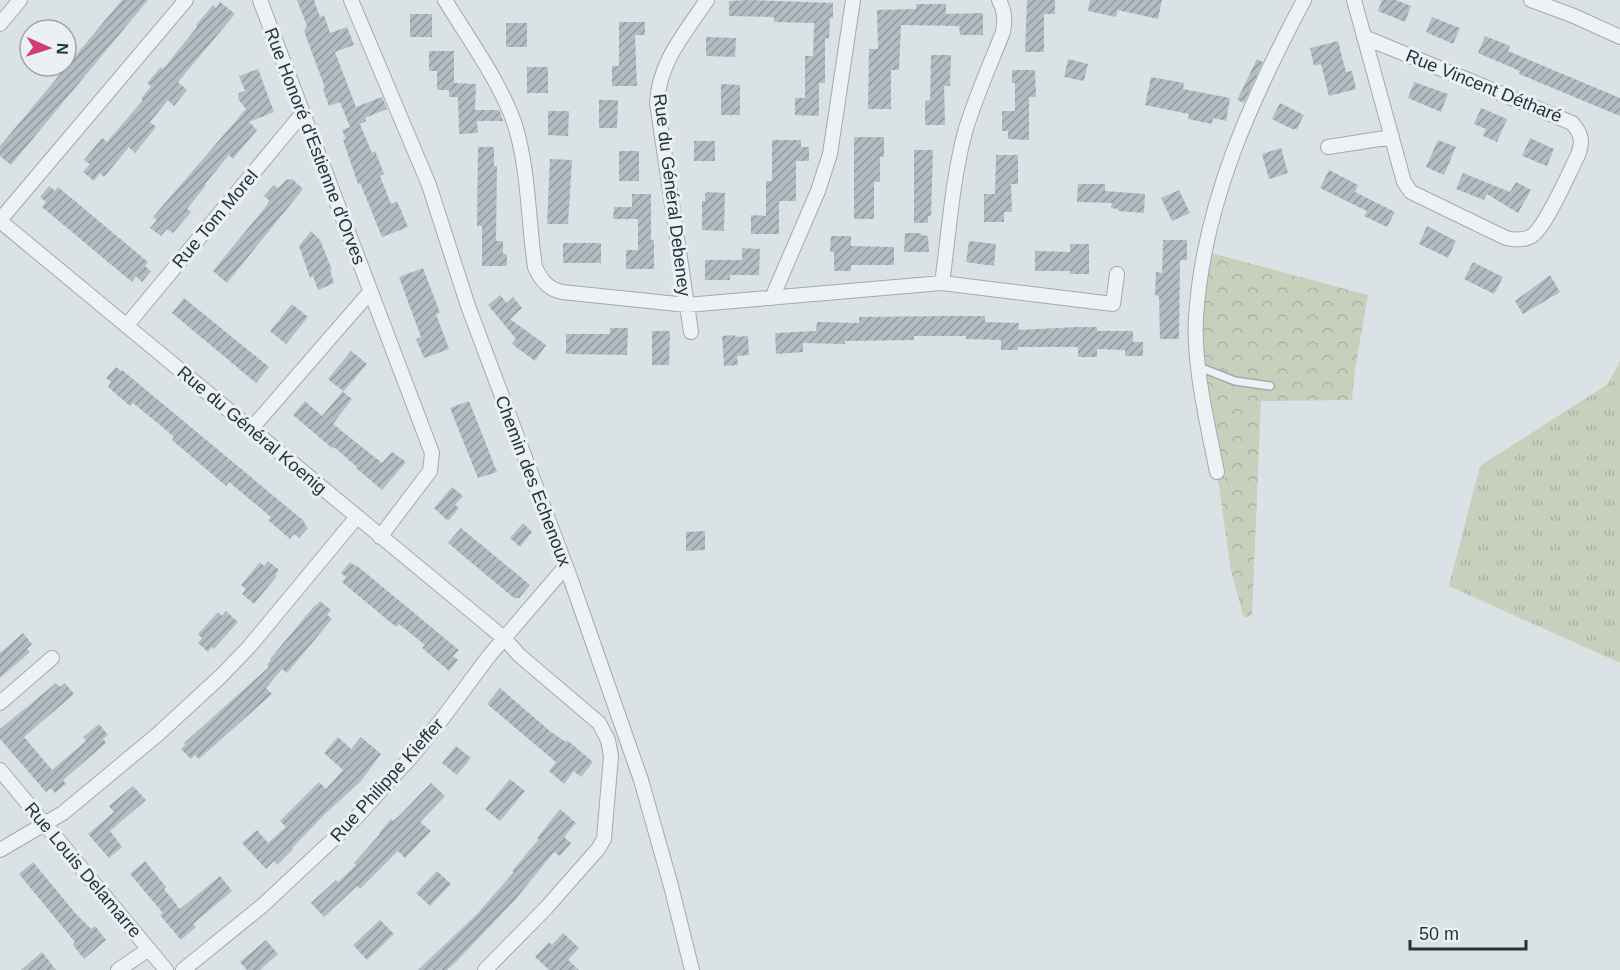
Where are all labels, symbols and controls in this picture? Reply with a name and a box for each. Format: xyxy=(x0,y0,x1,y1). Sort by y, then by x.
north arrow xyxy=(18,18,78,78)
street label: Rue Honoré d'Estienne d'Orves xyxy=(261,25,369,267)
text: N xyxy=(54,43,71,55)
street label: Rue Vincent Détharé xyxy=(1403,45,1565,127)
street label: Rue du Général Debeney xyxy=(650,92,694,298)
street label: Rue Tom Morel xyxy=(168,166,262,272)
street label: Rue du Général Koenig xyxy=(174,362,330,498)
street label: Chemin des Echenoux xyxy=(491,393,575,569)
street label: Rue Philippe Kieffer xyxy=(326,714,448,846)
street label: Rue Louis Delamarre xyxy=(21,798,145,942)
scale bar xyxy=(1410,913,1526,951)
text: 50 m xyxy=(1419,924,1459,944)

